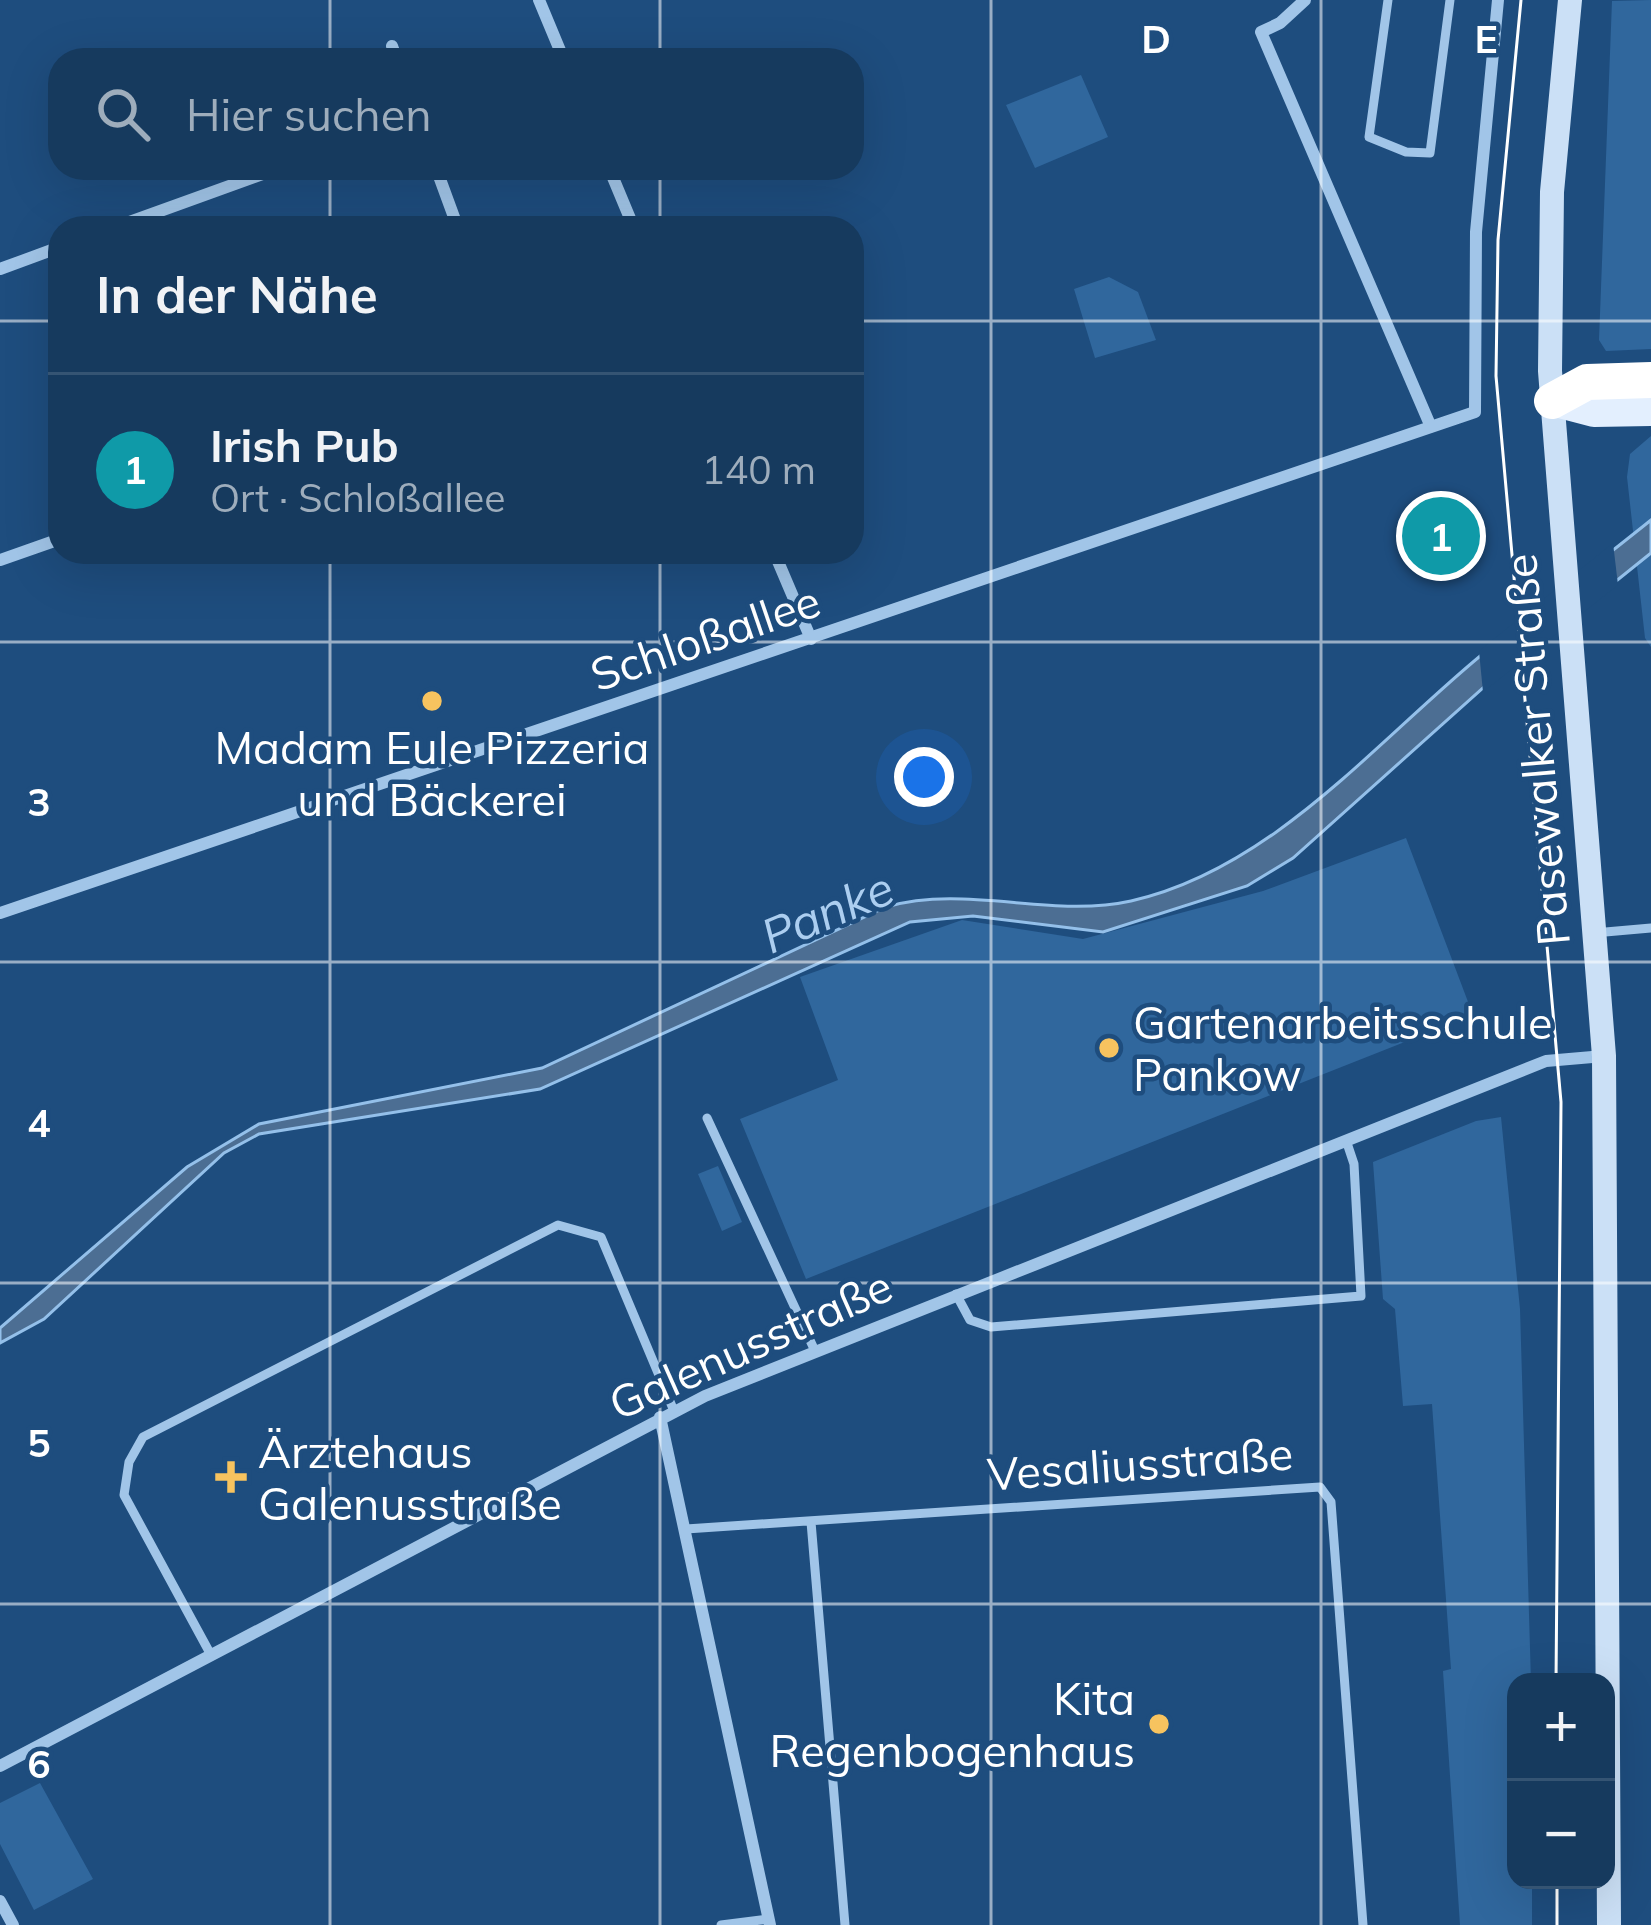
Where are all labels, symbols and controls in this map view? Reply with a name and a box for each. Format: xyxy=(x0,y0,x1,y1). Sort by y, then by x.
text: D xyxy=(1141,14,1171,63)
text: E xyxy=(1474,14,1498,63)
search box xyxy=(48,48,864,180)
icon: search xyxy=(90,81,156,147)
text: Hier suchen xyxy=(186,86,432,142)
text: In der Nähe xyxy=(96,262,378,326)
text: Irish Pub xyxy=(210,417,399,473)
text: 1 xyxy=(123,445,147,494)
text: 140 m xyxy=(701,445,816,494)
text: Ort · Schloßallee xyxy=(210,473,505,522)
pin: 1 xyxy=(1402,491,1480,581)
street label: Pasewalker Straße xyxy=(1491,552,1581,948)
street label: Schloßallee xyxy=(583,572,827,702)
marker: Madam Eule Pizzeria und Bäckerei xyxy=(419,688,445,714)
place label: Madam Eule Pizzeria und Bäckerei xyxy=(214,719,650,827)
your location xyxy=(894,747,954,807)
text: 3 xyxy=(27,777,51,826)
water label: Panke xyxy=(752,857,902,965)
place label: Gartenarbeitsschule Pankow xyxy=(1133,994,1553,1102)
marker: Gartenarbeitsschule Pankow xyxy=(1096,1035,1122,1061)
text: 4 xyxy=(27,1098,51,1147)
street label: Galenusstraße xyxy=(600,1257,900,1431)
text: 5 xyxy=(27,1418,51,1467)
place label: Ärztehaus Galenusstraße xyxy=(258,1423,562,1531)
street label: Vesaliusstraße xyxy=(985,1424,1295,1502)
marker: Ärztehaus Galenusstraße xyxy=(215,1461,247,1493)
place label: Kita Regenbogenhaus xyxy=(770,1670,1135,1778)
map controls xyxy=(1507,1673,1615,1889)
button: + xyxy=(1507,1673,1615,1781)
marker: Kita Regenbogenhaus xyxy=(1146,1711,1172,1737)
text: 6 xyxy=(27,1739,51,1788)
button: − xyxy=(1507,1781,1615,1889)

